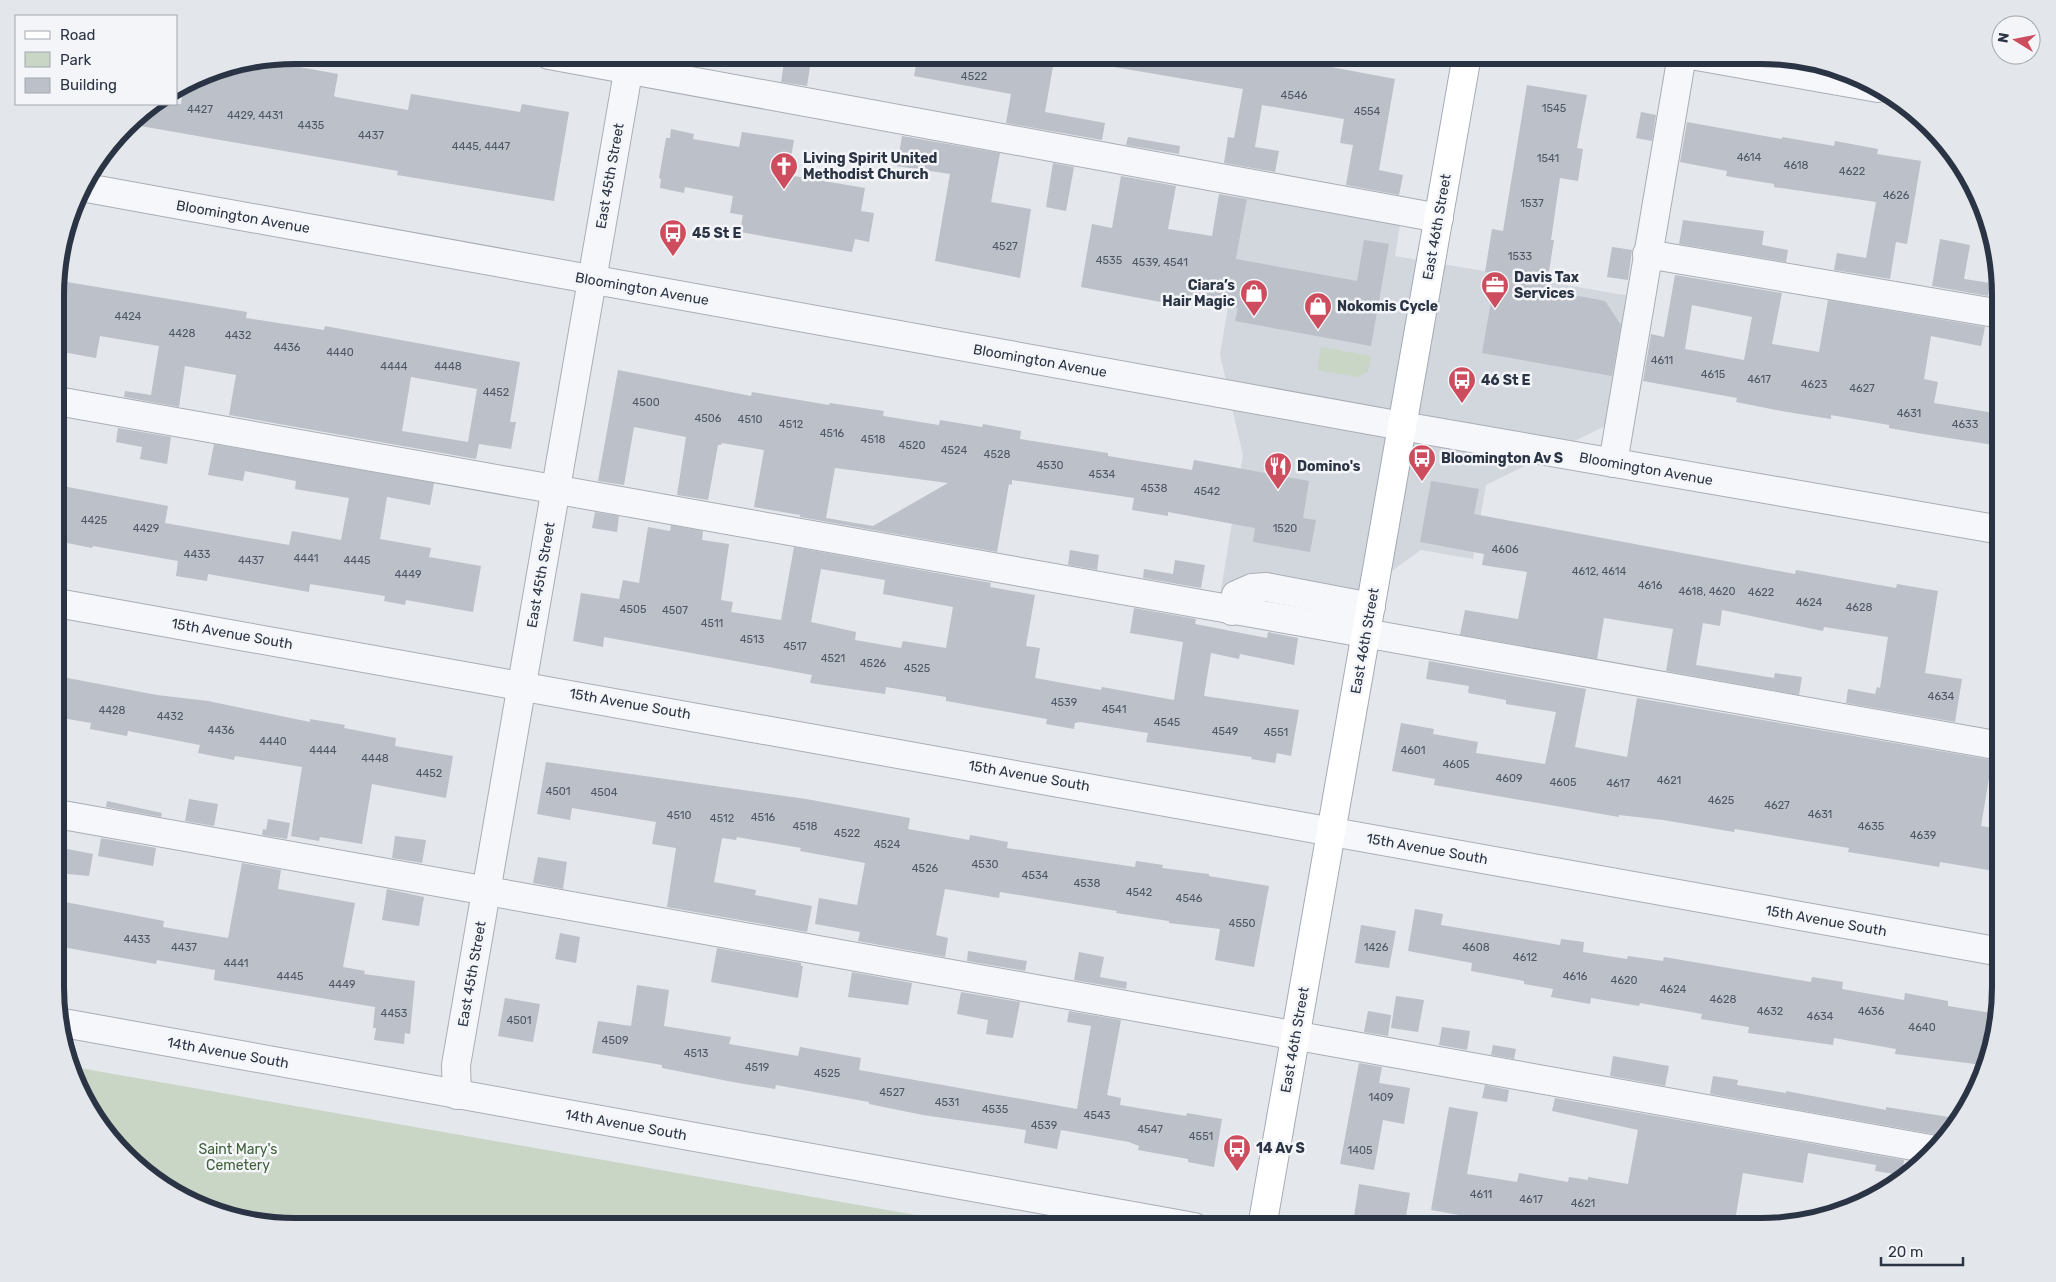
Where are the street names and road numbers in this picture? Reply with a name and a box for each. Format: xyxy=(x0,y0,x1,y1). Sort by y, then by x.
street label: East 45th Street xyxy=(592,121,628,230)
street label: East 46th Street xyxy=(1419,172,1455,281)
street label: Bloomington Avenue xyxy=(175,197,311,237)
street label: Bloomington Avenue xyxy=(574,269,710,309)
street label: Bloomington Avenue xyxy=(972,341,1108,381)
street label: Bloomington Avenue xyxy=(1578,449,1714,489)
street label: East 45th Street xyxy=(523,520,559,629)
street label: East 46th Street xyxy=(1347,586,1383,695)
street label: 15th Avenue South xyxy=(170,615,294,653)
street label: 15th Avenue South xyxy=(568,685,692,723)
street label: 15th Avenue South xyxy=(967,757,1091,795)
street label: 15th Avenue South xyxy=(1365,830,1489,868)
street label: 15th Avenue South xyxy=(1764,902,1888,940)
street label: East 45th Street xyxy=(454,919,490,1028)
street label: East 46th Street xyxy=(1277,985,1313,1094)
street label: 14th Avenue South xyxy=(166,1034,290,1072)
street label: 14th Avenue South xyxy=(564,1106,688,1144)

